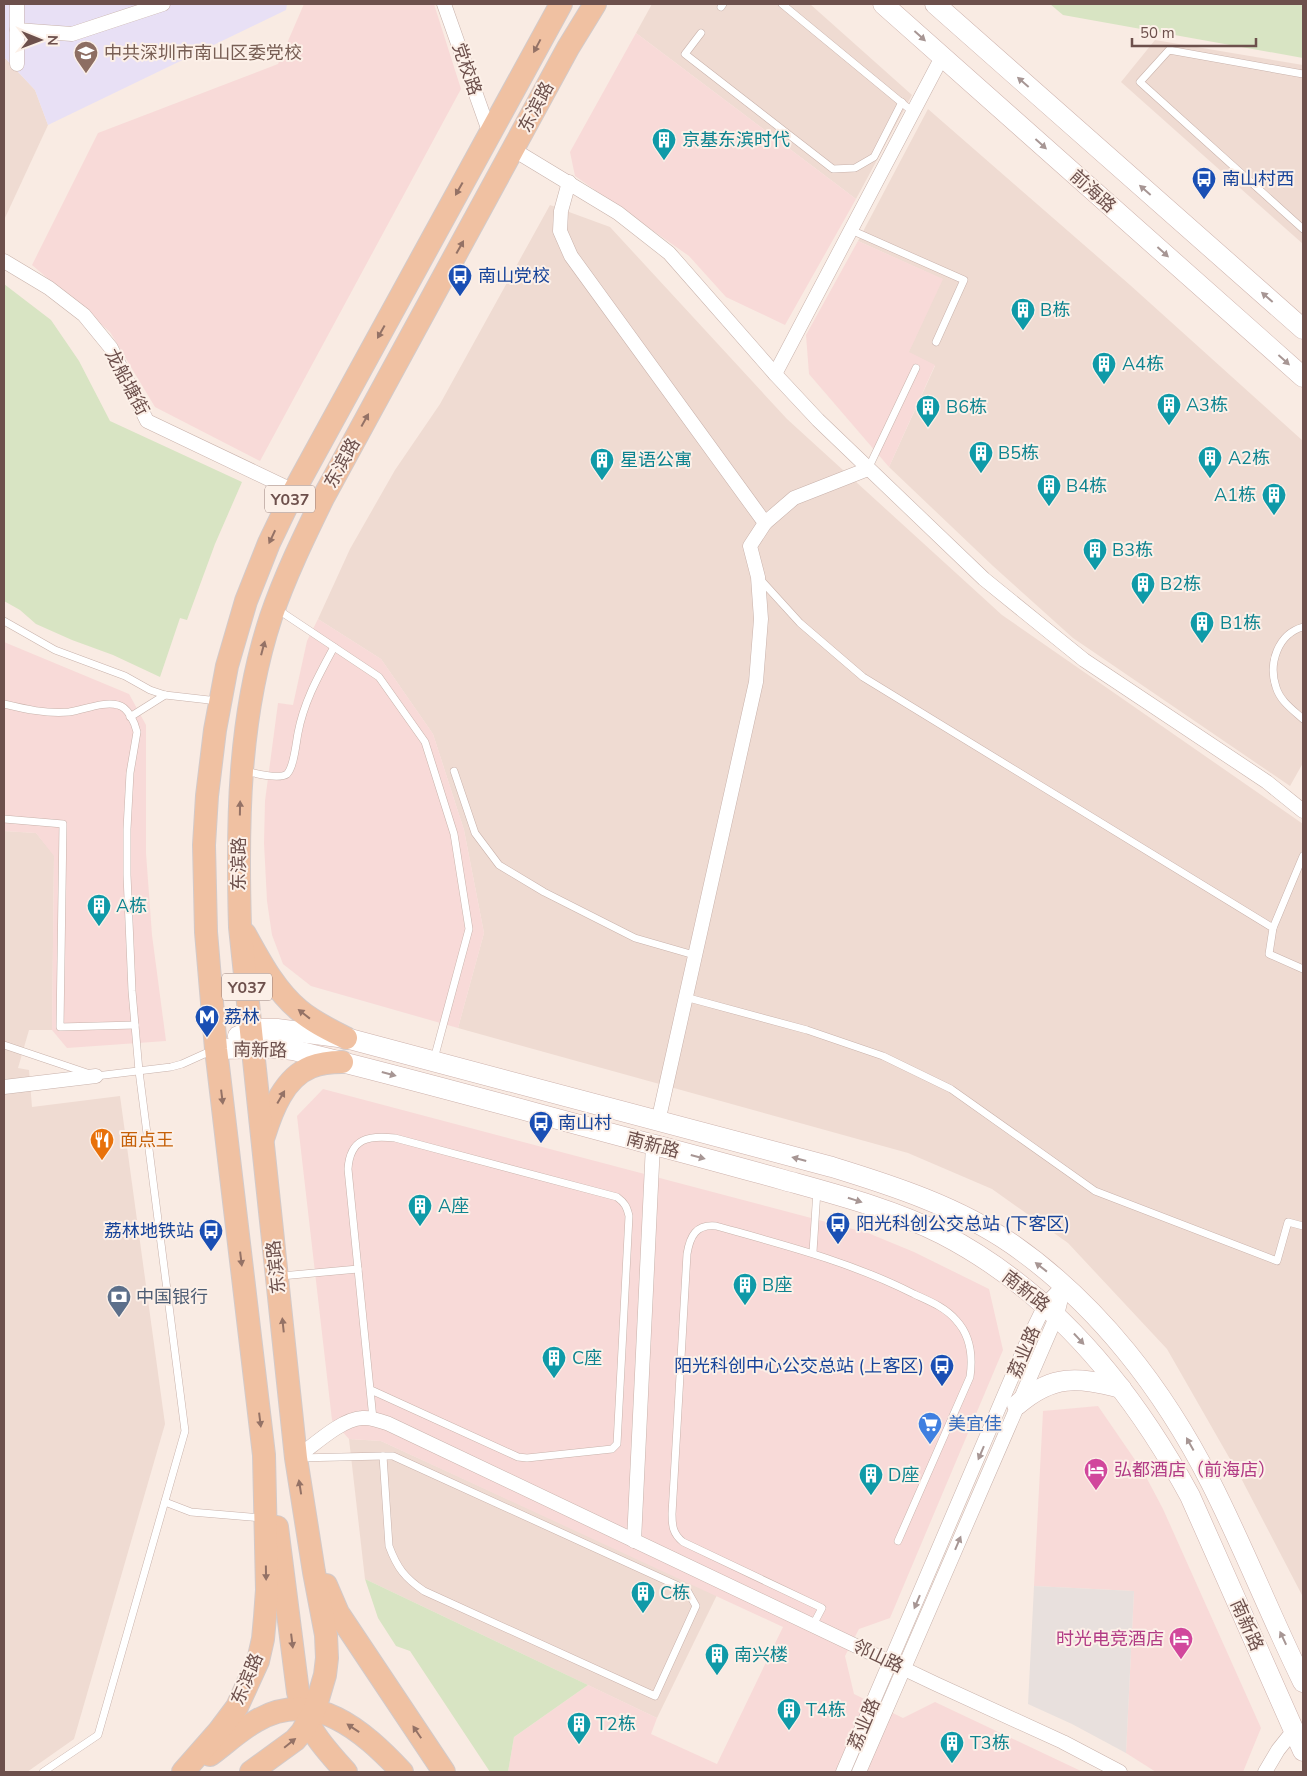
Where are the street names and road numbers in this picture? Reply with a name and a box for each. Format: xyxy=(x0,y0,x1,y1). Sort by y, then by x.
street label: 党校路 xyxy=(447,40,487,98)
street label: 东滨路 xyxy=(513,78,559,136)
street label: 前海路 xyxy=(1065,164,1121,218)
street label: 龙船塘街 xyxy=(100,345,154,419)
street label: 东滨路 xyxy=(318,434,366,492)
road number: Y037 xyxy=(265,486,315,512)
street label: 东滨路 xyxy=(227,837,251,891)
road number: Y037 xyxy=(222,974,272,1000)
street label: 南新路 xyxy=(233,1038,287,1062)
street label: 南新路 xyxy=(624,1126,682,1164)
street label: 东滨路 xyxy=(261,1239,291,1295)
street label: 南新路 xyxy=(997,1265,1055,1317)
street label: 荔业路 xyxy=(1002,1322,1046,1382)
street label: 南新路 xyxy=(1225,1595,1269,1655)
street label: 邻山路 xyxy=(848,1634,908,1678)
street label: 东滨路 xyxy=(225,1649,269,1709)
street label: 荔业路 xyxy=(842,1694,886,1754)

